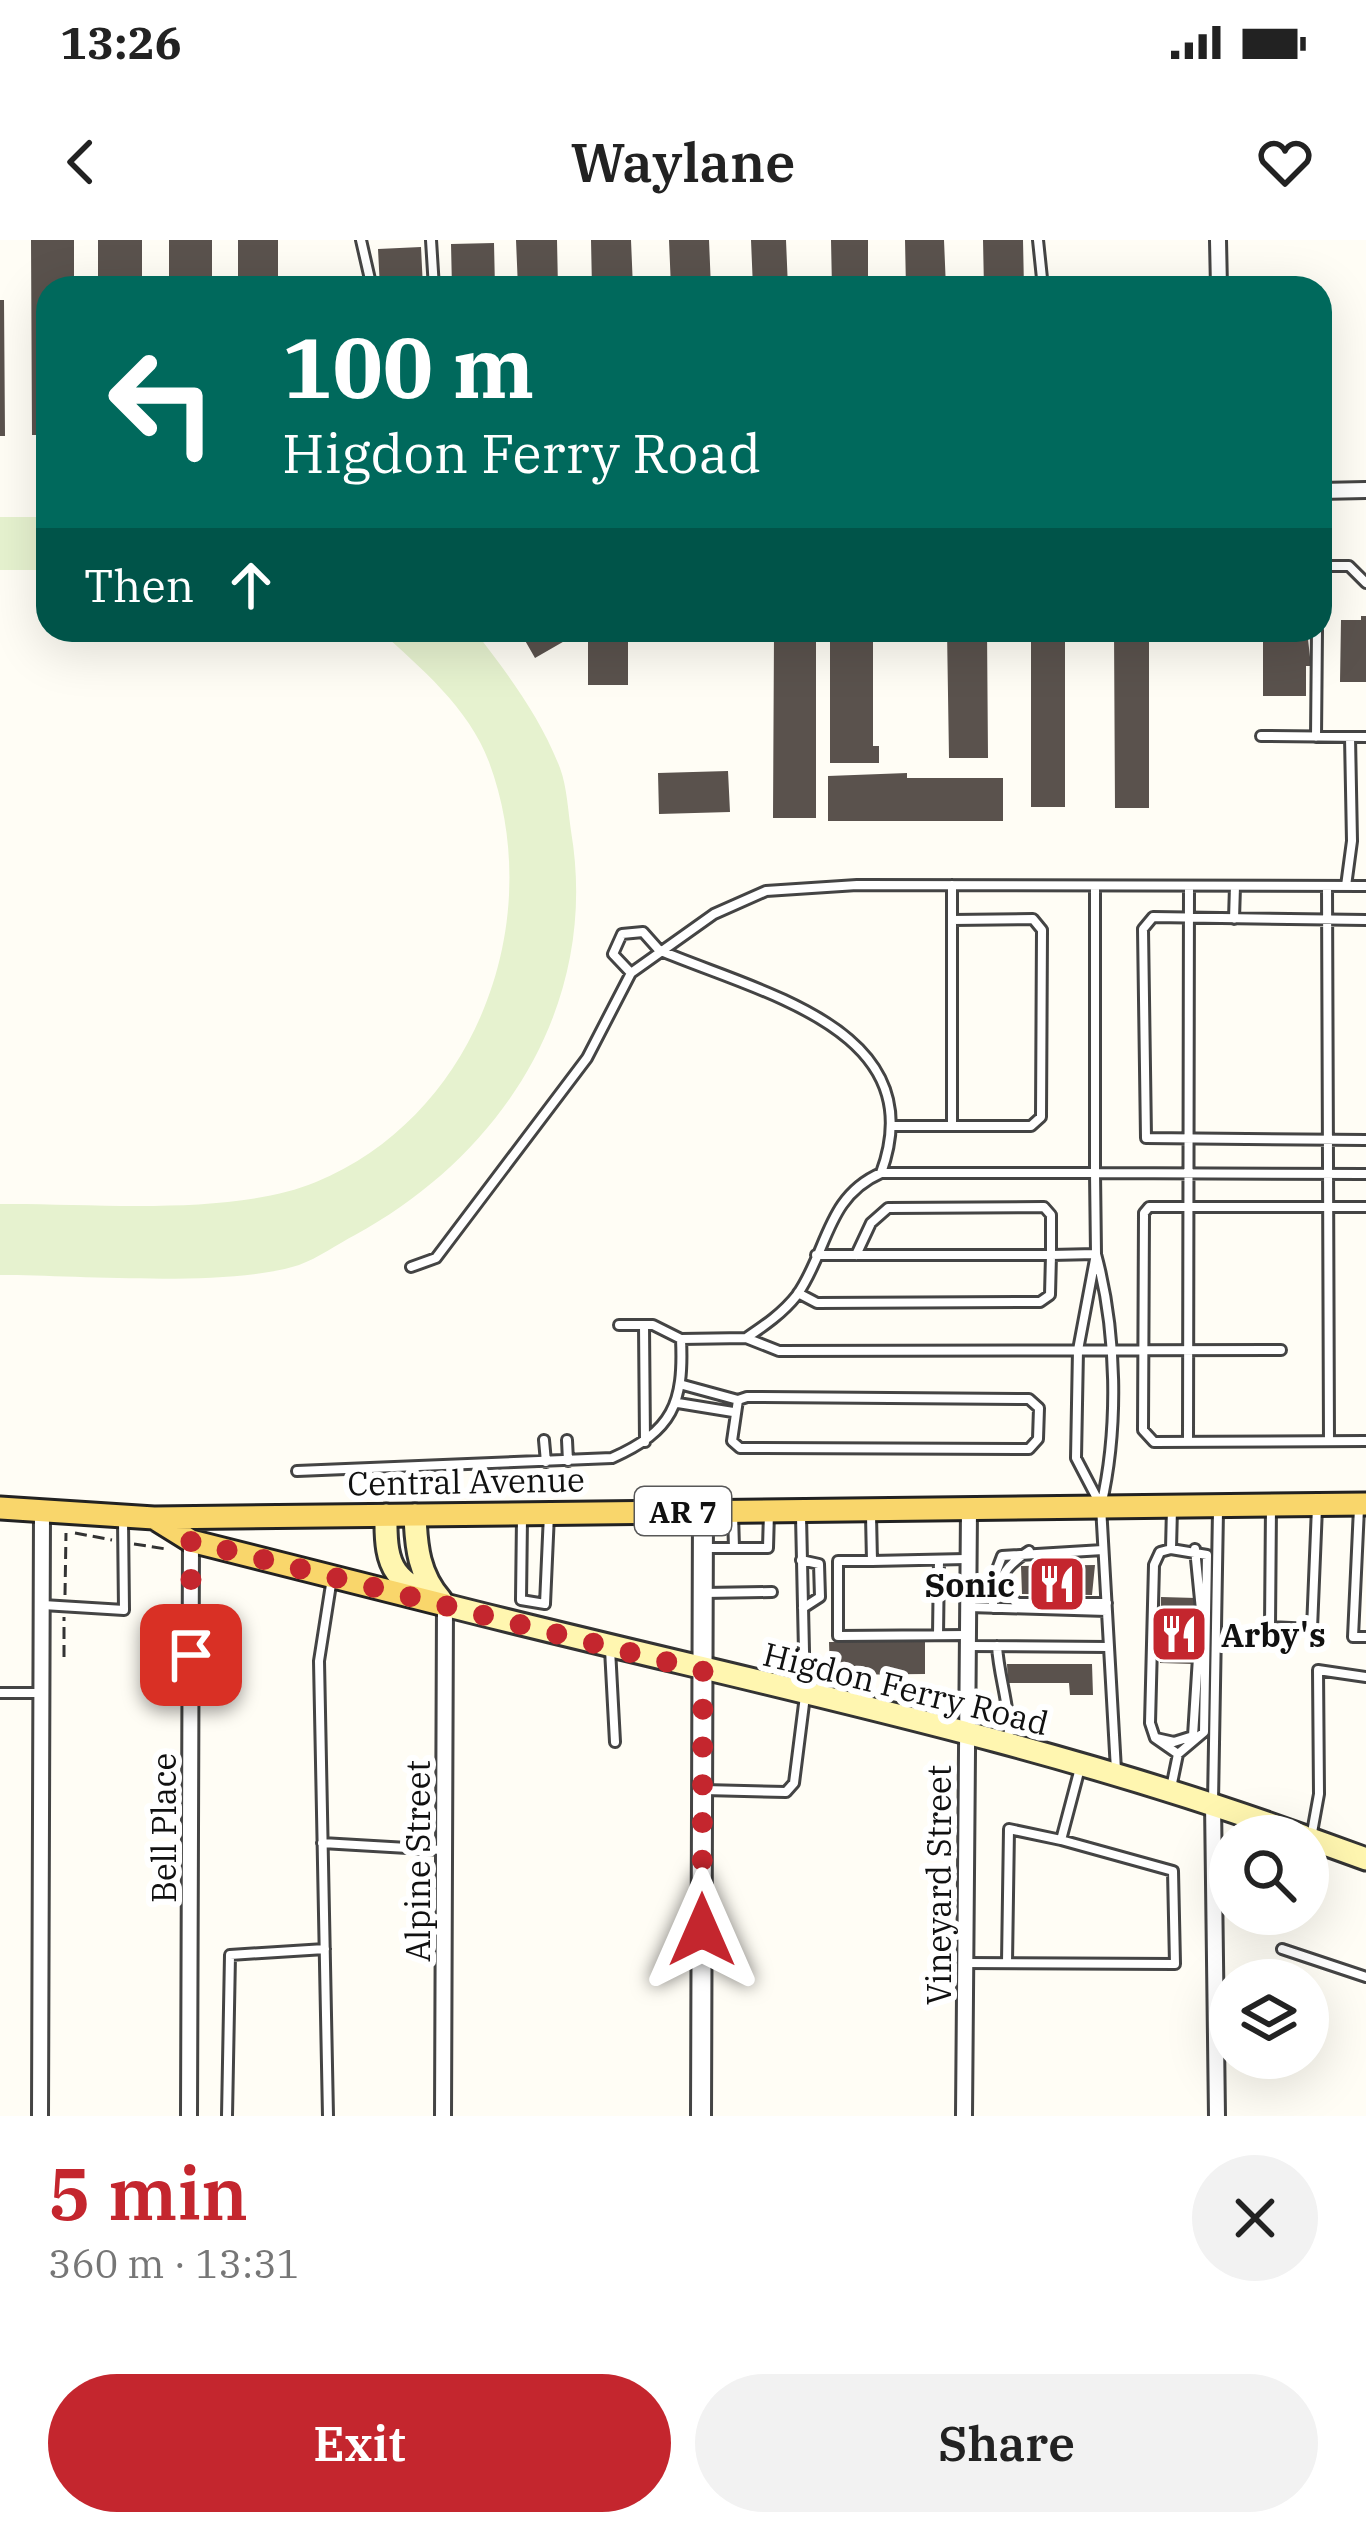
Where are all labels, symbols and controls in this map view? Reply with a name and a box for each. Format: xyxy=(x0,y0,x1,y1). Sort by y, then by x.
text: 13:26 xyxy=(60,13,182,71)
text: Waylane xyxy=(571,127,795,197)
icon: back xyxy=(48,129,114,195)
icon: heart xyxy=(1252,129,1318,195)
text: 100 m xyxy=(282,312,534,421)
icon: left xyxy=(84,324,240,480)
text: Higdon Ferry Road xyxy=(282,418,761,488)
icon: ahead xyxy=(218,552,284,618)
text: Then xyxy=(84,556,194,614)
street label: Central Avenue xyxy=(347,1457,585,1505)
road number: AR 7 xyxy=(635,1487,731,1535)
restaurant icon: Sonic xyxy=(1026,1553,1088,1615)
place label: Sonic xyxy=(924,1563,1015,1606)
restaurant icon: Arby's xyxy=(1148,1603,1210,1665)
pin xyxy=(140,1604,242,1706)
place label: Arby's xyxy=(1221,1613,1326,1656)
icon: arrive xyxy=(158,1622,224,1688)
street label: Higdon Ferry Road xyxy=(759,1632,1053,1744)
street label: Bell Place xyxy=(142,1753,185,1903)
street label: Alpine Street xyxy=(396,1760,439,1962)
street label: Vineyard Street xyxy=(917,1765,960,2005)
map controls xyxy=(1209,1815,1329,2079)
button: search xyxy=(1209,1815,1329,1935)
position arrow xyxy=(639,1867,765,1993)
button: layers xyxy=(1209,1959,1329,2079)
text: 5 min xyxy=(48,2146,248,2240)
button: close xyxy=(1192,2155,1318,2281)
text: 360 m · 13:31 xyxy=(48,2238,300,2289)
button: Exit xyxy=(48,2374,671,2512)
button: Share xyxy=(695,2374,1318,2512)

